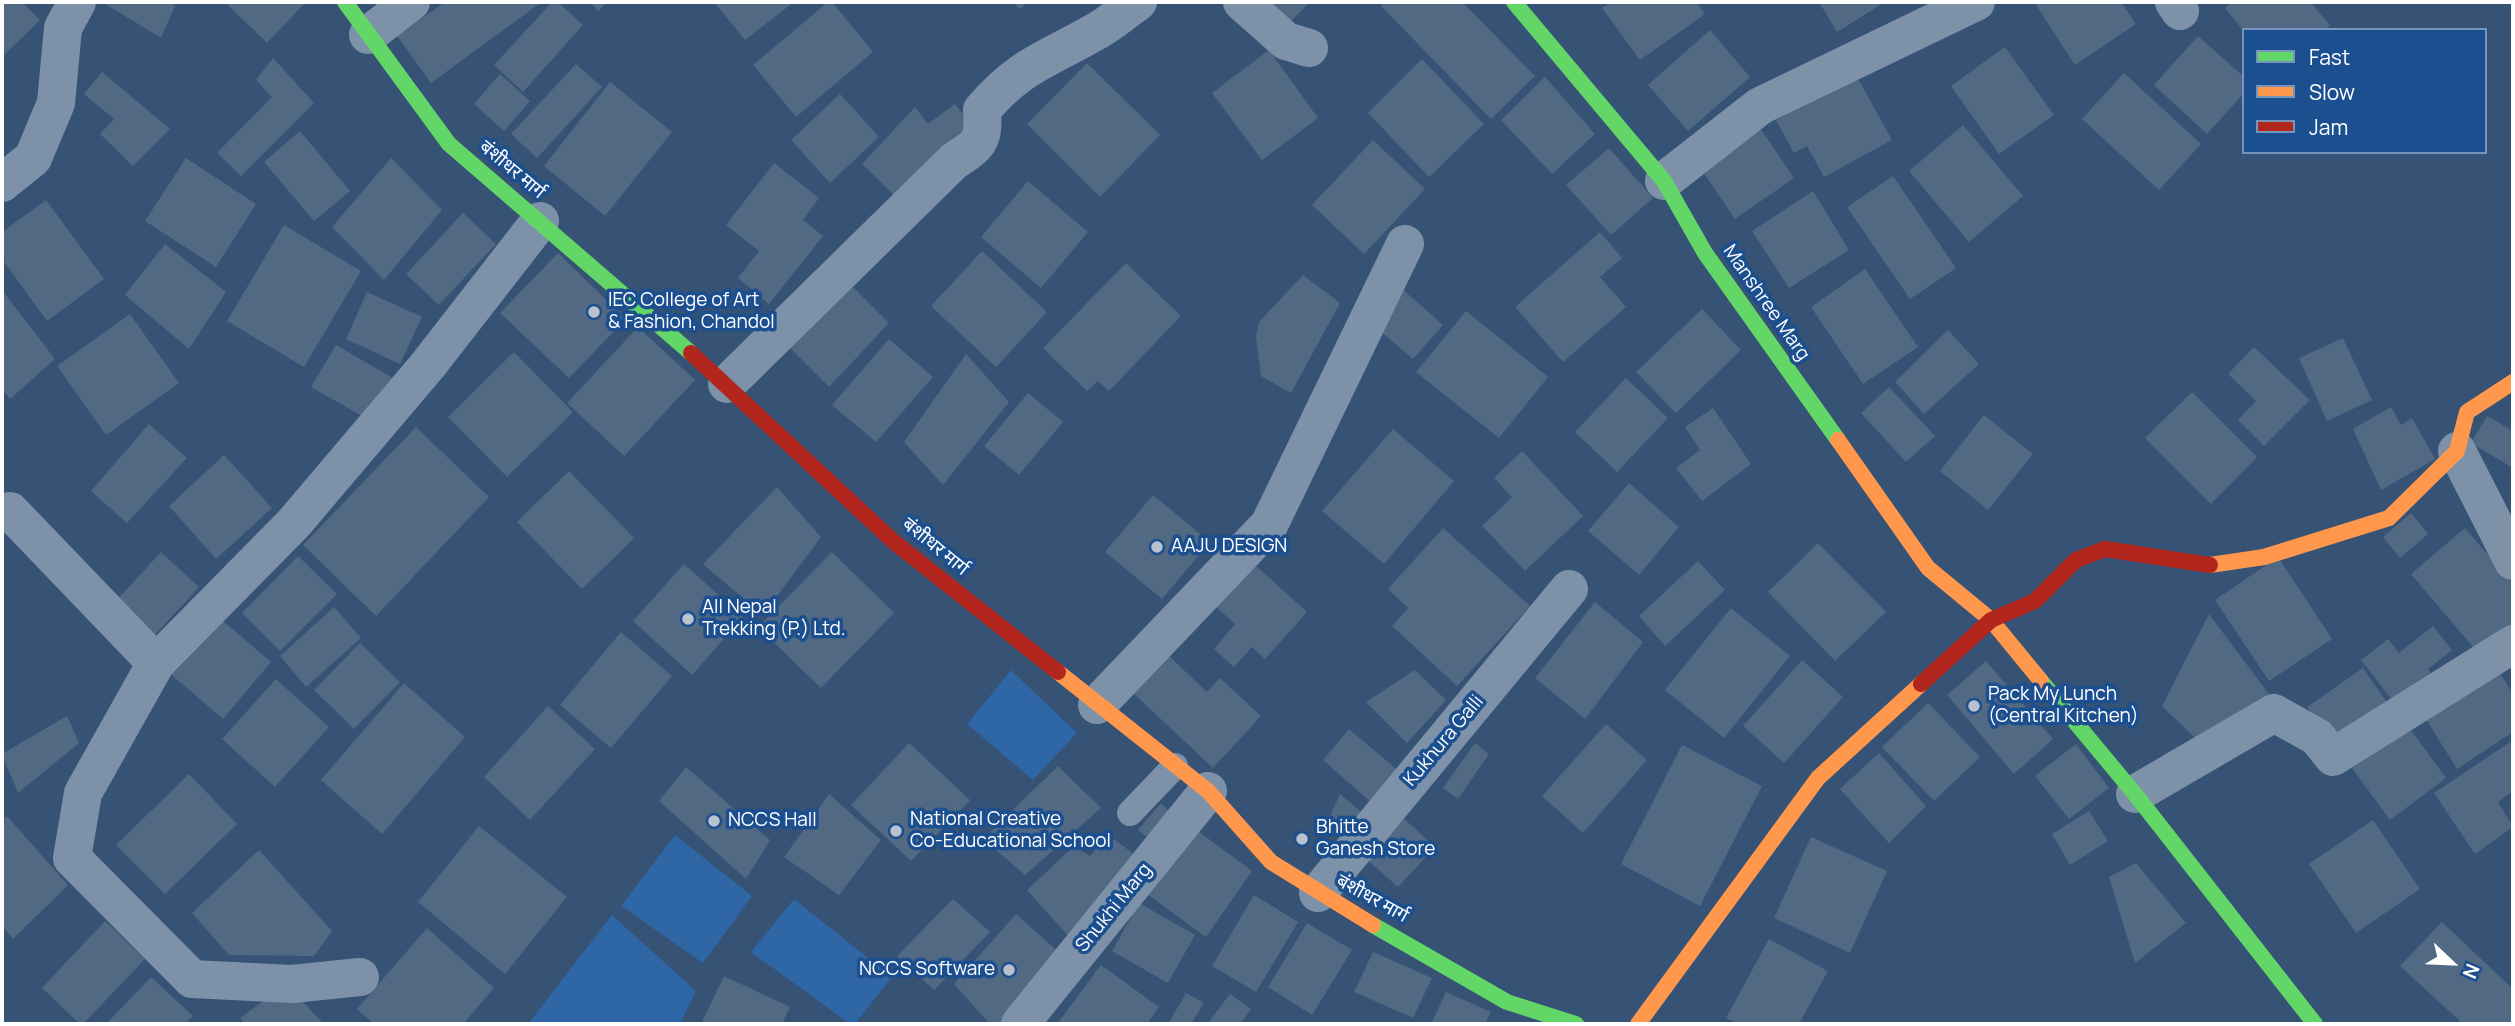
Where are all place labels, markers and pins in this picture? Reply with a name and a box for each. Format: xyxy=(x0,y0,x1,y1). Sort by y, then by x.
place label: IEC College of Art & Fashion, Chandol xyxy=(608,290,775,334)
marker: IEC College of Art & Fashion, Chandol xyxy=(586,304,602,320)
place label: AAJU DESIGN xyxy=(1171,536,1287,558)
marker: AAJU DESIGN xyxy=(1149,539,1165,555)
place label: All Nepal Trekking (P.) Ltd. xyxy=(702,597,846,641)
marker: All Nepal Trekking (P.) Ltd. xyxy=(680,611,696,627)
place label: Pack My Lunch (Central Kitchen) xyxy=(1988,684,2138,728)
marker: Pack My Lunch (Central Kitchen) xyxy=(1966,698,1982,714)
place label: National Creative Co-Educational School xyxy=(910,809,1111,853)
place label: NCCS Hall xyxy=(728,810,817,832)
marker: NCCS Hall xyxy=(706,813,722,829)
place label: Bhitte Ganesh Store xyxy=(1316,817,1435,861)
marker: National Creative Co-Educational School xyxy=(888,823,904,839)
marker: Bhitte Ganesh Store xyxy=(1294,831,1310,847)
place label: NCCS Software xyxy=(859,959,995,981)
marker: NCCS Software xyxy=(1001,962,1017,978)

